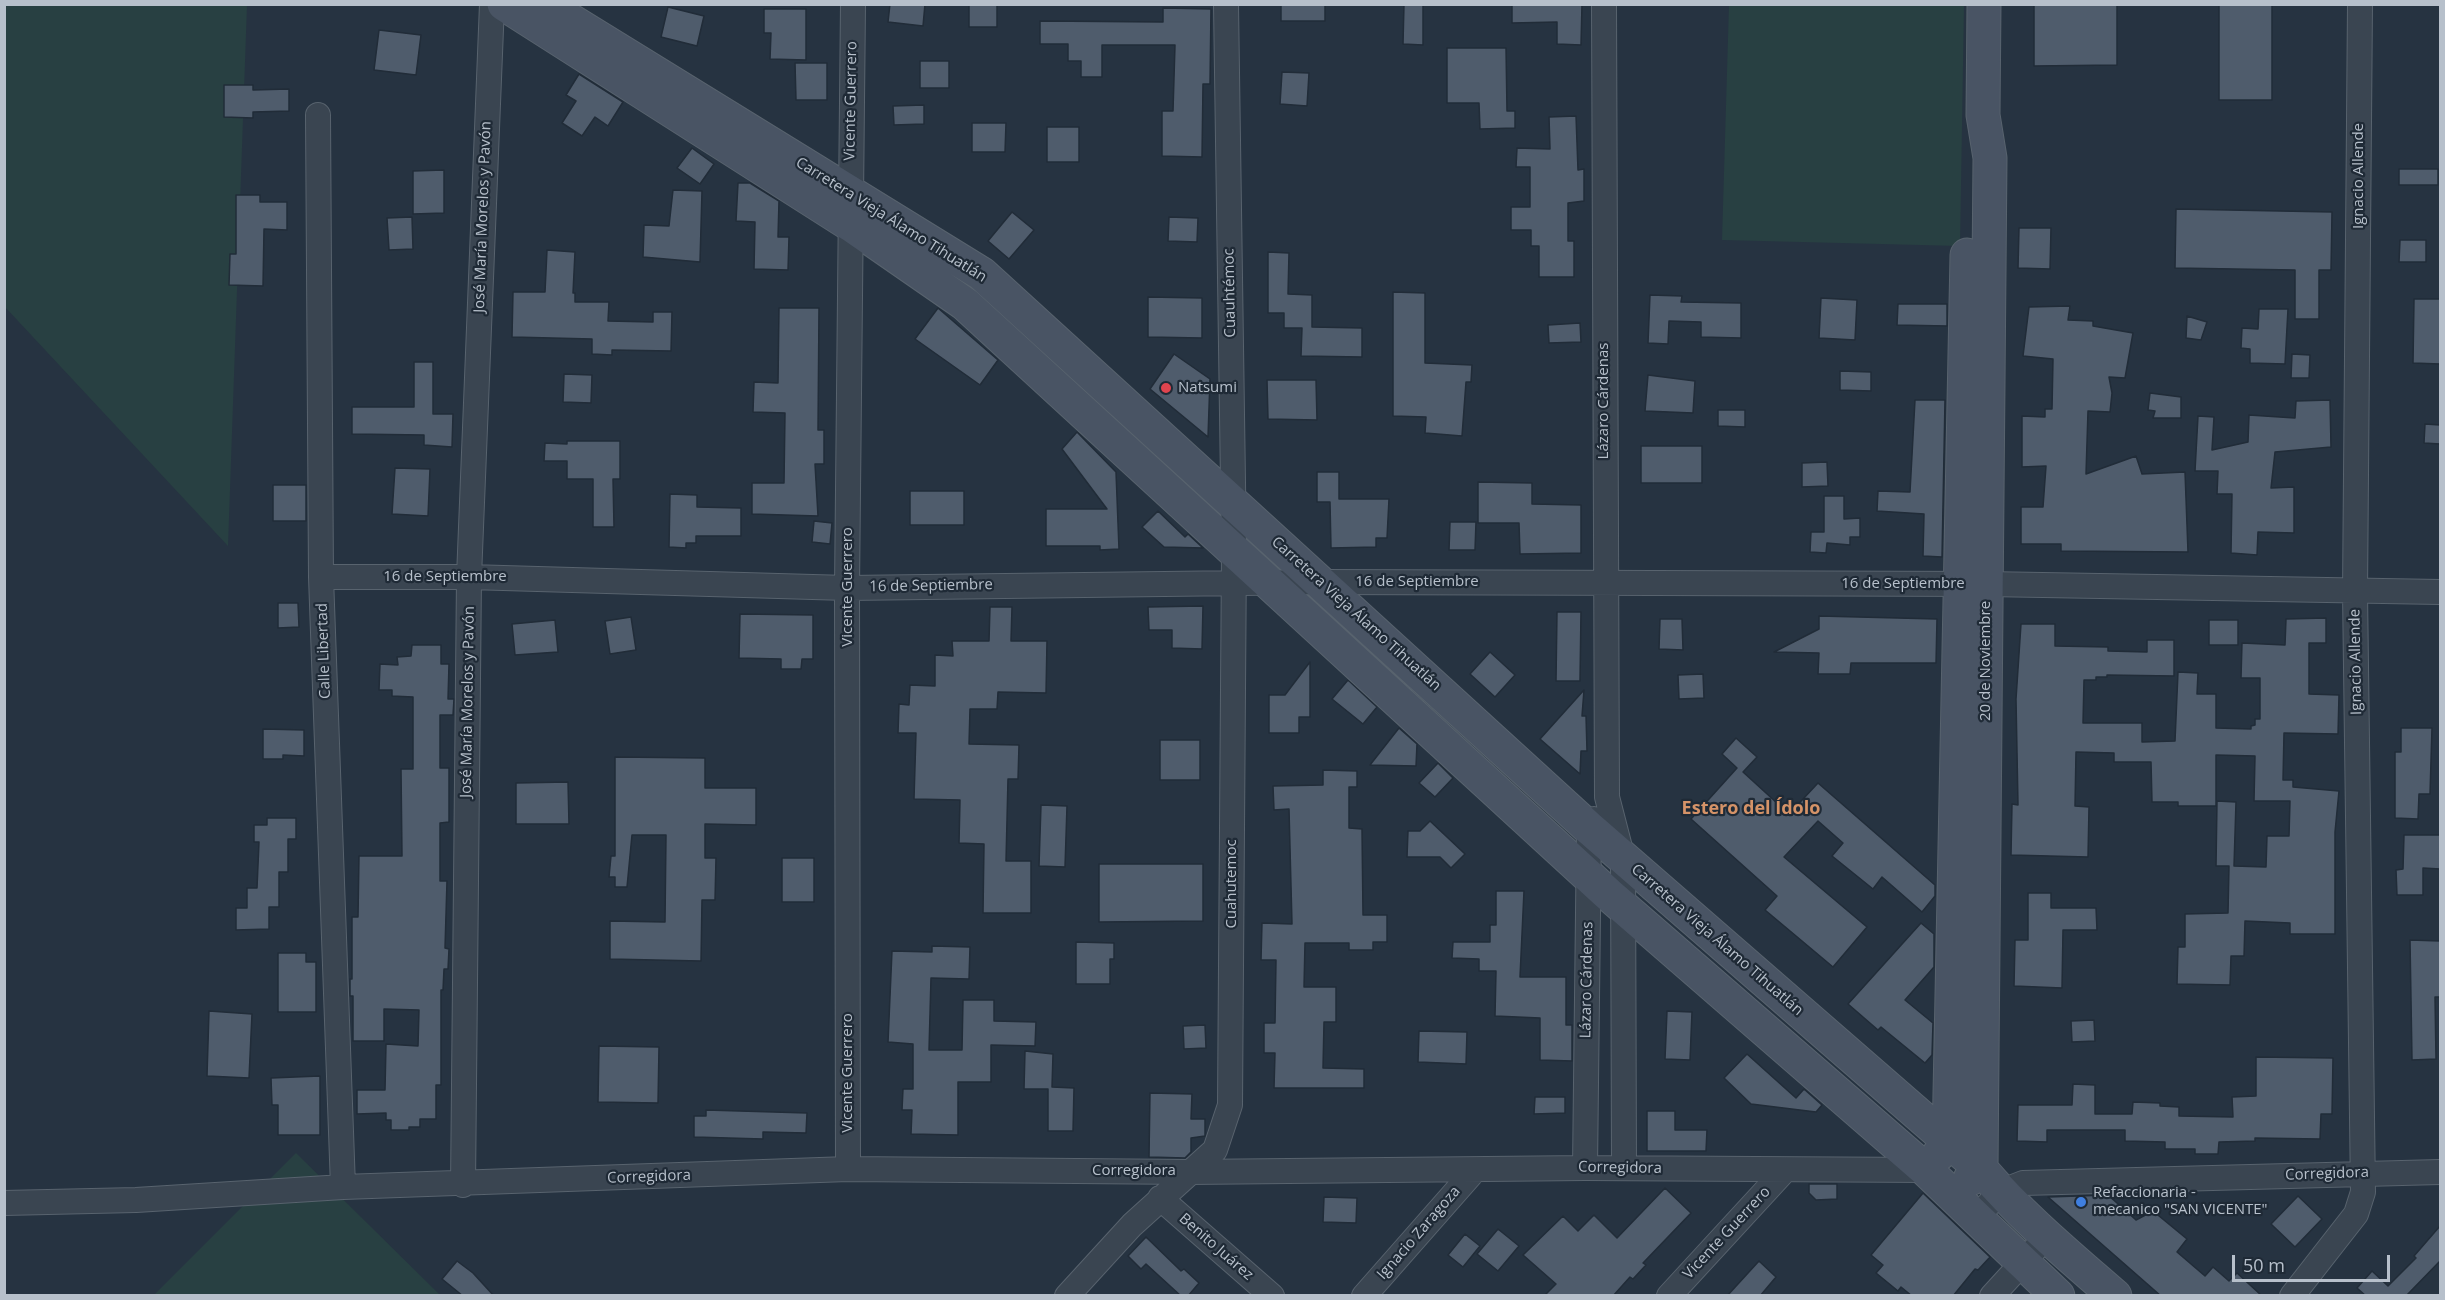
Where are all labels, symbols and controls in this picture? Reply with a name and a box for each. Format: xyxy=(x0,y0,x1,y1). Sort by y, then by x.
street label: Vicente Guerrero xyxy=(841,41,861,161)
street label: José María Morelos y Pavón xyxy=(471,121,495,313)
street label: Ignacio Allende xyxy=(2350,123,2368,229)
street label: Carretera Vieja Álamo Tihuatlán xyxy=(792,154,990,286)
street label: Cuauhtémoc xyxy=(1220,248,1240,338)
street label: Lázaro Cárdenas xyxy=(1595,343,1613,459)
place label: Natsumi xyxy=(1178,379,1237,397)
marker: Natsumi xyxy=(1159,381,1173,395)
street label: Vicente Guerrero xyxy=(839,527,857,647)
street label: Carretera Vieja Álamo Tihuatlán xyxy=(1268,533,1444,695)
street label: 16 de Septiembre xyxy=(383,568,507,586)
street label: 16 de Septiembre xyxy=(1355,573,1479,591)
street label: 16 de Septiembre xyxy=(1841,575,1965,593)
street label: 16 de Septiembre xyxy=(869,576,993,596)
street label: 20 de Noviembre xyxy=(1977,601,1995,721)
street label: Calle Libertad xyxy=(313,603,335,699)
street label: José María Morelos y Pavón xyxy=(457,606,479,798)
street label: Ignacio Allende xyxy=(2346,609,2366,715)
district label: Estero del Ídolo xyxy=(1682,798,1820,820)
street label: Cuahutemoc xyxy=(1223,839,1241,929)
street label: Carretera Vieja Álamo Tihuatlán xyxy=(1627,861,1807,1019)
street label: Lázaro Cárdenas xyxy=(1577,921,1597,1039)
street label: Vicente Guerrero xyxy=(839,1013,857,1133)
street label: Corregidora xyxy=(1578,1158,1662,1178)
street label: Corregidora xyxy=(1092,1162,1176,1180)
street label: Corregidora xyxy=(2285,1164,2369,1184)
street label: Corregidora xyxy=(607,1167,691,1187)
street label: Ignacio Zaragoza xyxy=(1374,1183,1464,1283)
street label: Vicente Guerrero xyxy=(1680,1183,1774,1283)
place label: Refaccionaria - mecanico "SAN VICENTE" xyxy=(2093,1184,2268,1219)
marker: Refaccionaria - mecanico "SAN VICENTE" xyxy=(2074,1195,2088,1209)
street label: Benito Juárez xyxy=(1175,1210,1257,1284)
scale bar xyxy=(2235,1243,2392,1281)
text: 50 m xyxy=(2243,1253,2285,1277)

